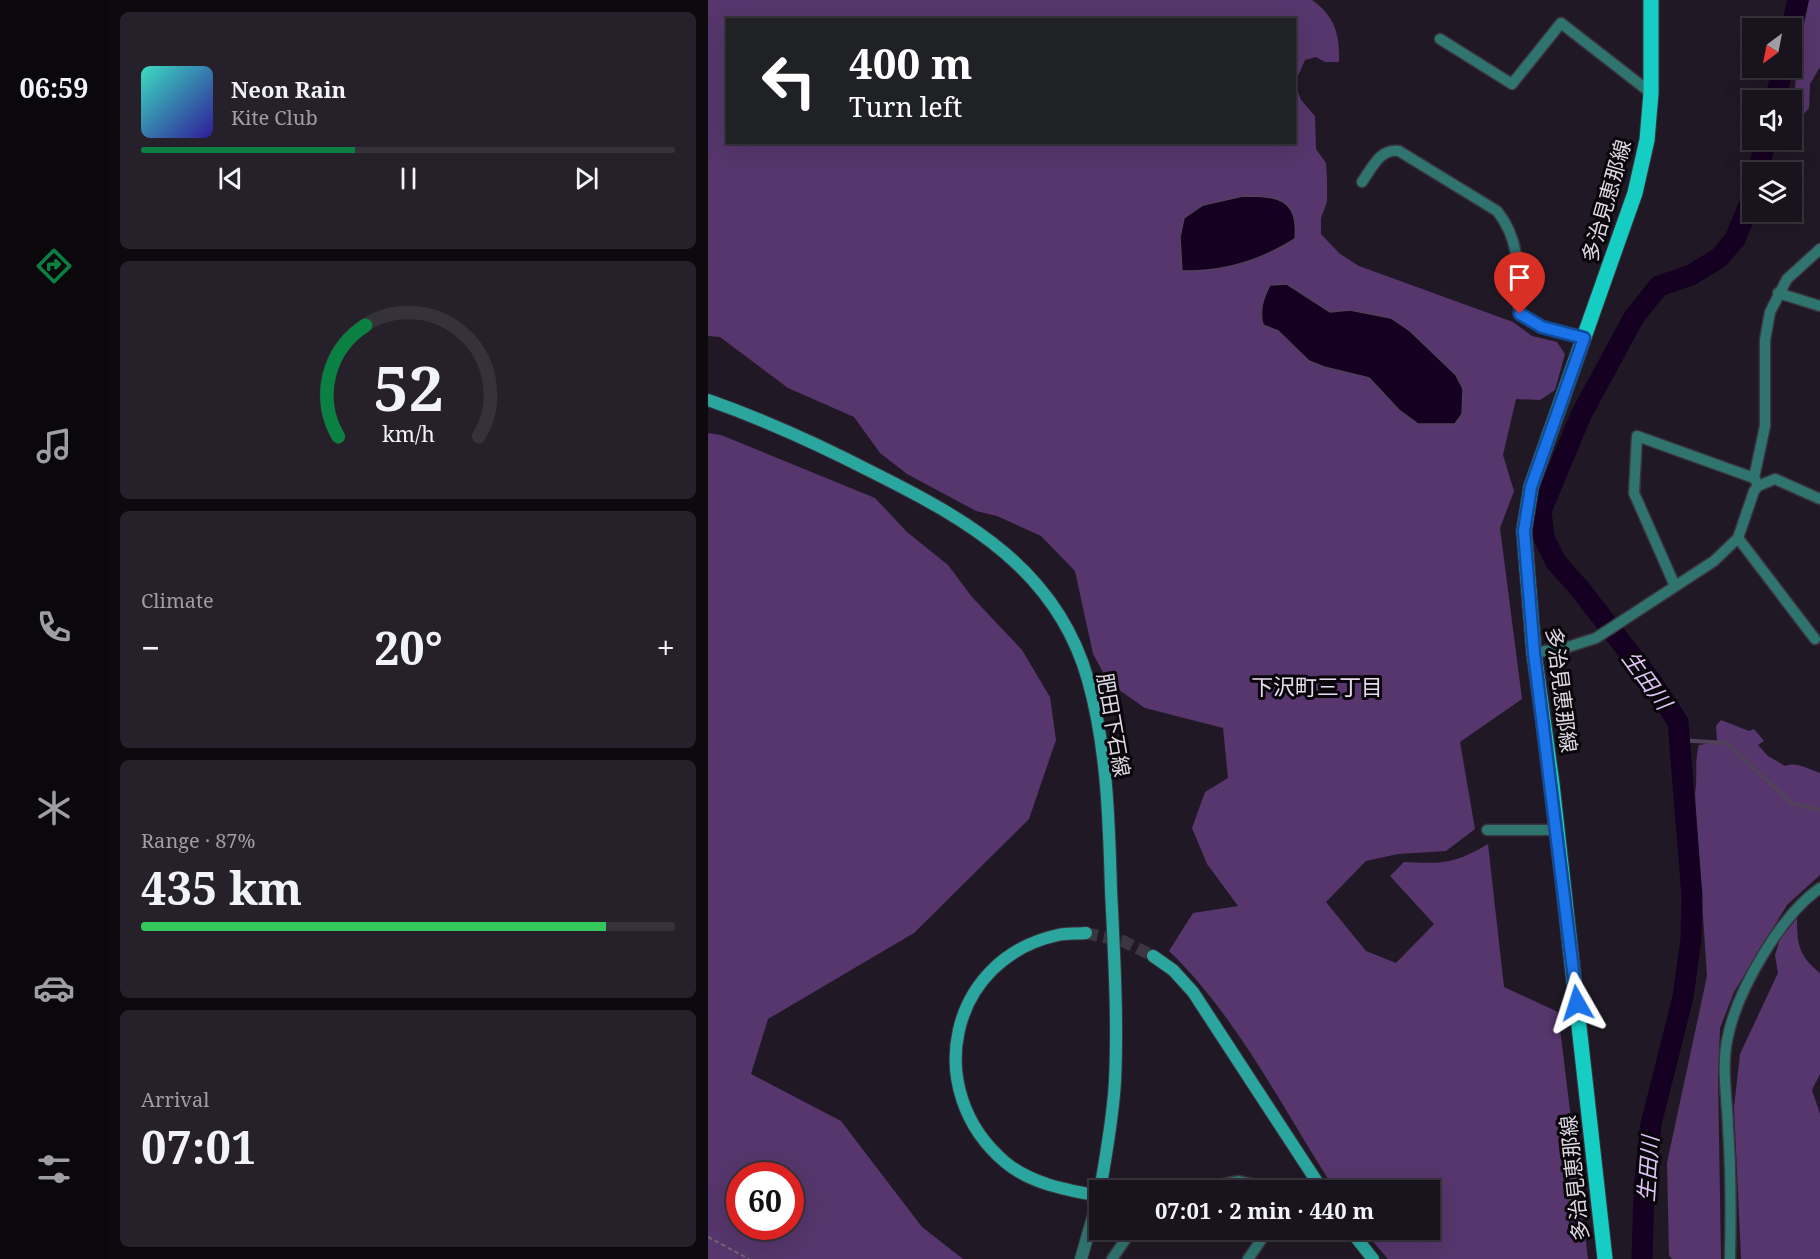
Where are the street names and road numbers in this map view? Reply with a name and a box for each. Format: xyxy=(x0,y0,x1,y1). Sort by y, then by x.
street label: 多治見恵那線 xyxy=(1575,136,1637,265)
street label: 多治見恵那線 xyxy=(1540,626,1584,754)
street label: 肥田下石線 xyxy=(1091,671,1137,779)
street label: 多治見恵那線 xyxy=(1553,1114,1595,1242)

